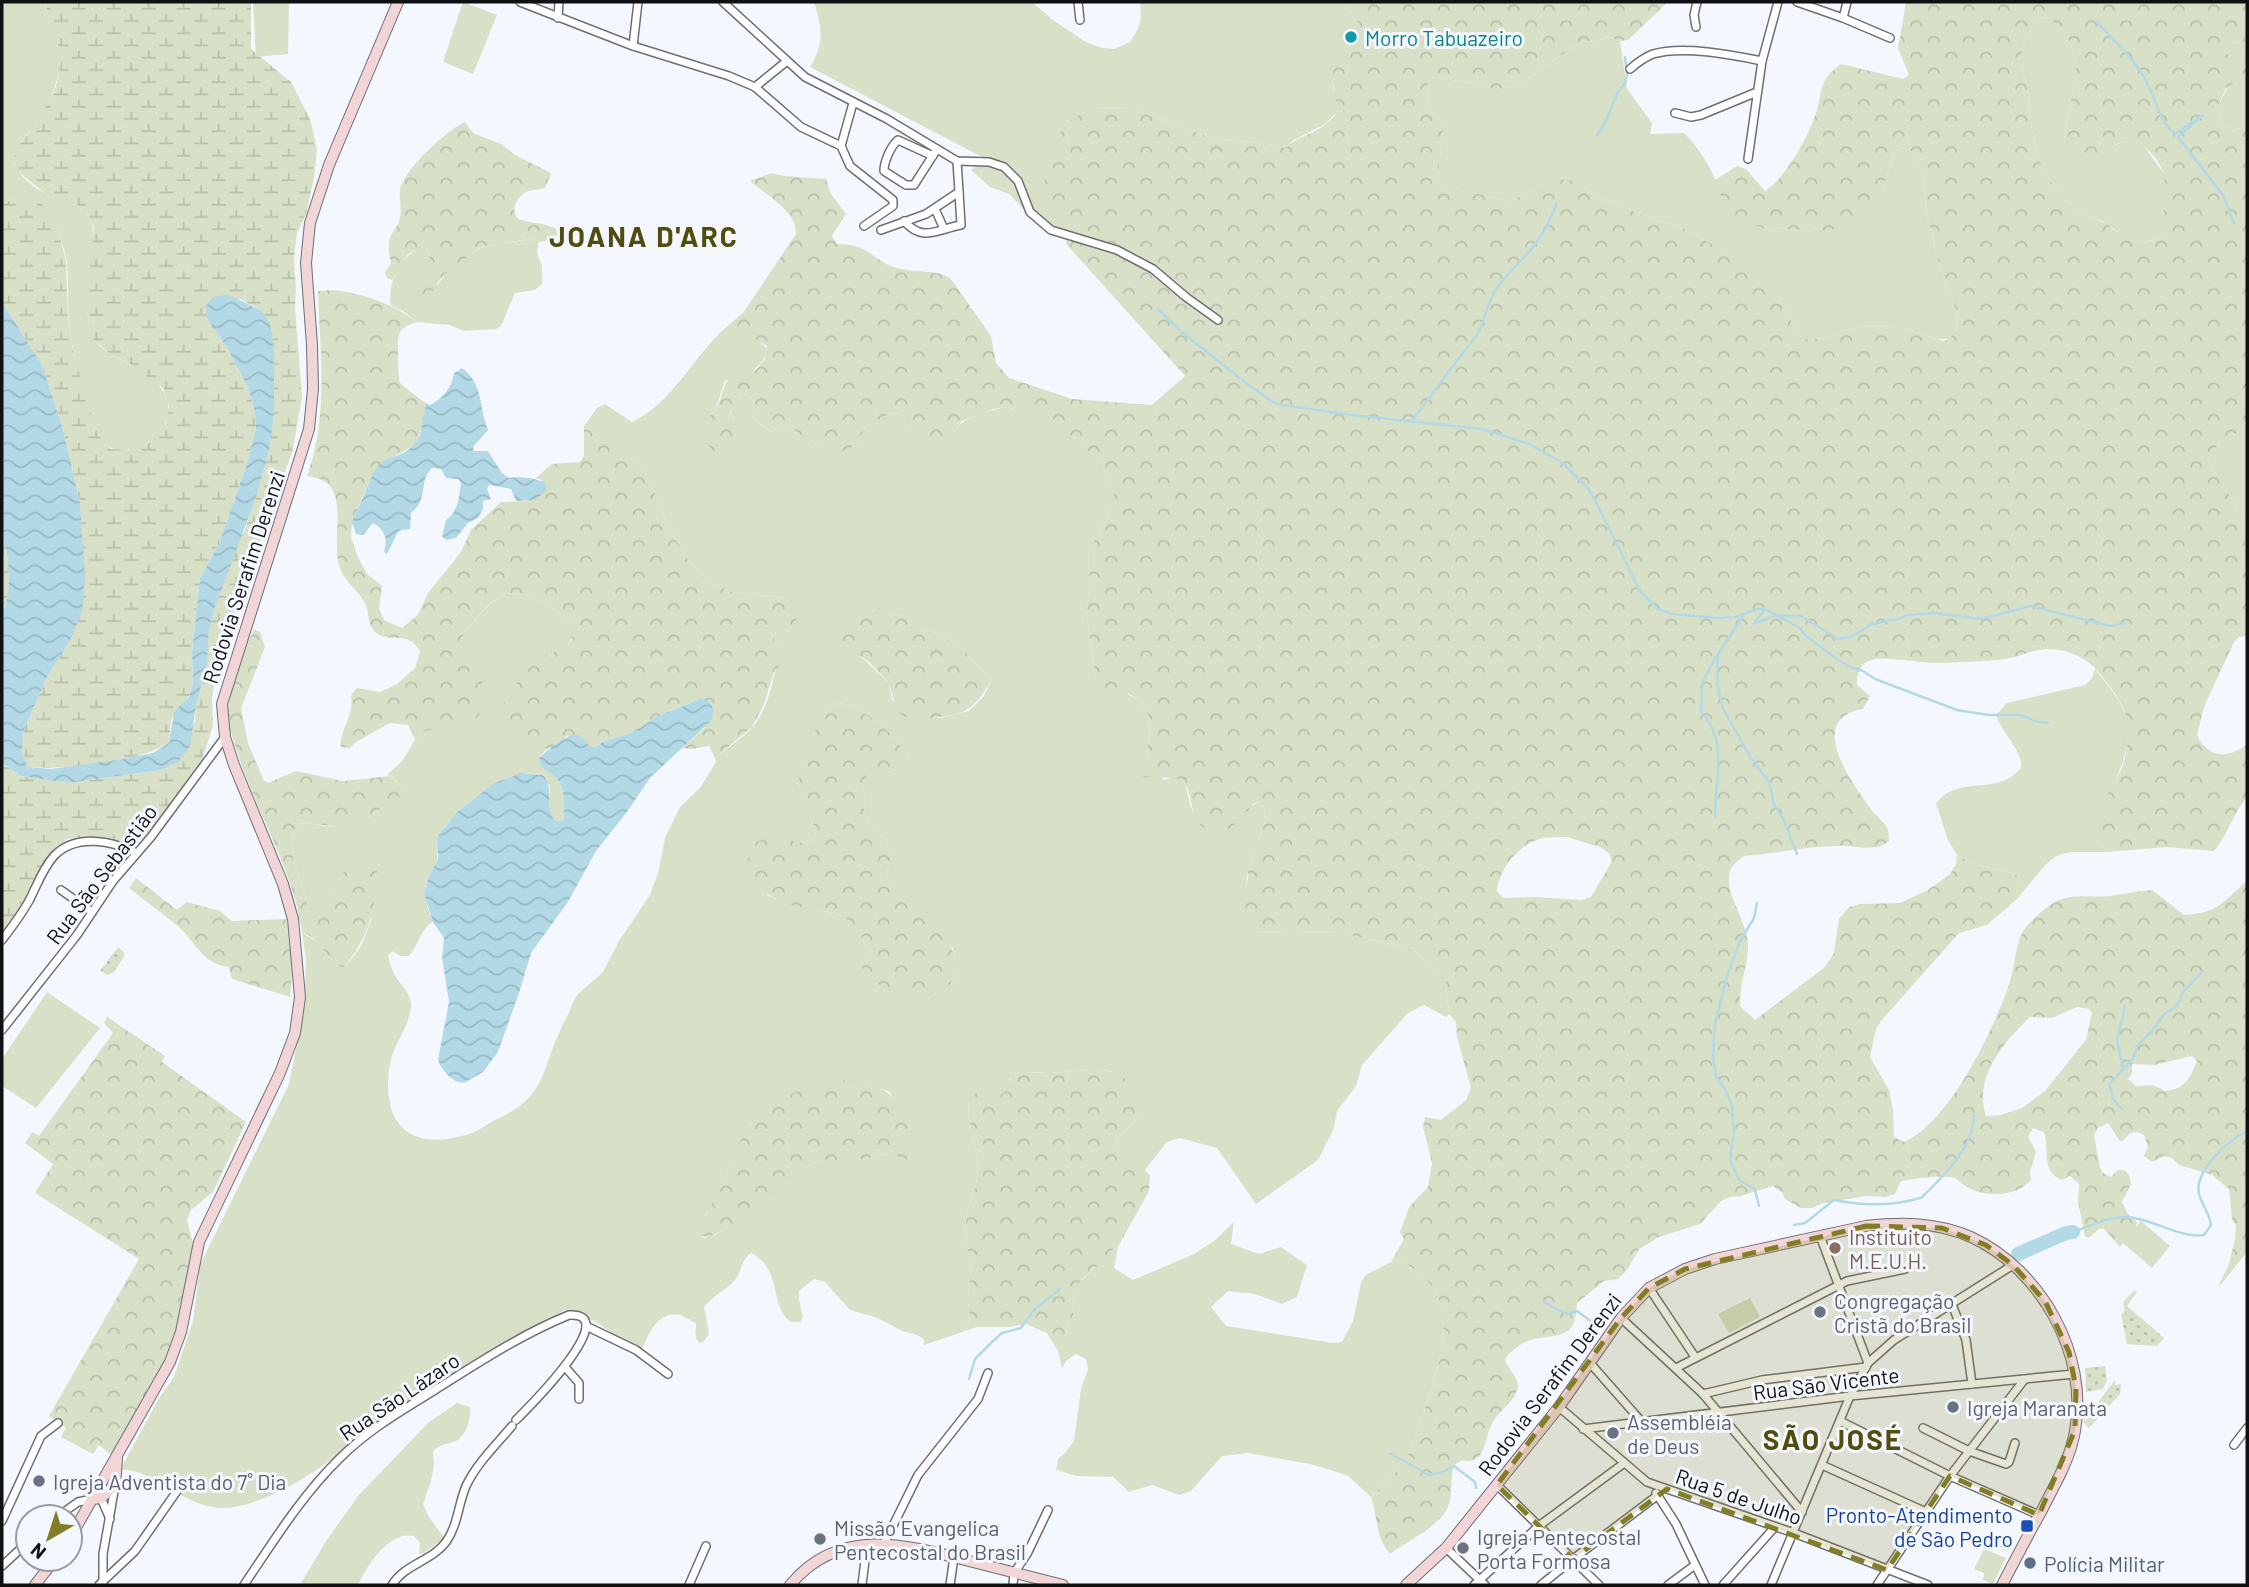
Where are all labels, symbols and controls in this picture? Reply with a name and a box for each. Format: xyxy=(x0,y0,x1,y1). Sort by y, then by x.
place label: Morro Tabuazeiro xyxy=(1365,25,1523,50)
marker: Morro Tabuazeiro xyxy=(1343,29,1359,45)
district label: JOANA D'ARC xyxy=(549,219,739,253)
street label: Rodovia Serafim Derenzi xyxy=(197,468,289,686)
street label: Rua São Sebastião xyxy=(40,799,162,949)
place label: Instituito M.E.U.H. xyxy=(1849,1224,1932,1273)
marker: Instituito M.E.U.H. xyxy=(1827,1240,1843,1256)
street label: Rodovia Serafim Derenzi xyxy=(1472,1288,1626,1480)
place label: Congregação Cristã do Brasil xyxy=(1834,1288,1971,1337)
marker: Congregação Cristã do Brasil xyxy=(1812,1304,1828,1320)
street label: Rua São Lázaro xyxy=(334,1347,464,1445)
street label: Rua São Vicente xyxy=(1751,1362,1901,1404)
place label: Igreja Maranata xyxy=(1967,1395,2107,1420)
marker: Igreja Maranata xyxy=(1945,1399,1961,1415)
place label: Assembléia de Deus xyxy=(1627,1409,1732,1458)
district label: SÃO JOSÉ xyxy=(1763,1422,1903,1456)
marker: Assembléia de Deus xyxy=(1605,1425,1621,1441)
street label: Rua 5 de Julho xyxy=(1673,1463,1805,1529)
place label: Igreja Adventista do 7˚ Dia xyxy=(53,1469,286,1494)
marker: Igreja Adventista do 7˚ Dia xyxy=(31,1473,47,1489)
place label: Pronto-Atendimento de São Pedro xyxy=(1826,1502,2013,1551)
north arrow xyxy=(14,1503,84,1573)
place label: Missão Evangelica Pentecostal do Brasil xyxy=(834,1515,1026,1564)
marker: Pronto-Atendimento de São Pedro xyxy=(2019,1518,2035,1534)
place label: Igreja Pentecostal Porta Formosa xyxy=(1477,1524,1641,1573)
marker: Missão Evangelica Pentecostal do Brasil xyxy=(812,1531,828,1547)
text: N xyxy=(26,1539,50,1565)
marker: Igreja Pentecostal Porta Formosa xyxy=(1455,1540,1471,1556)
place label: Polícia Militar xyxy=(2044,1551,2165,1576)
marker: Polícia Militar xyxy=(2022,1555,2038,1571)

